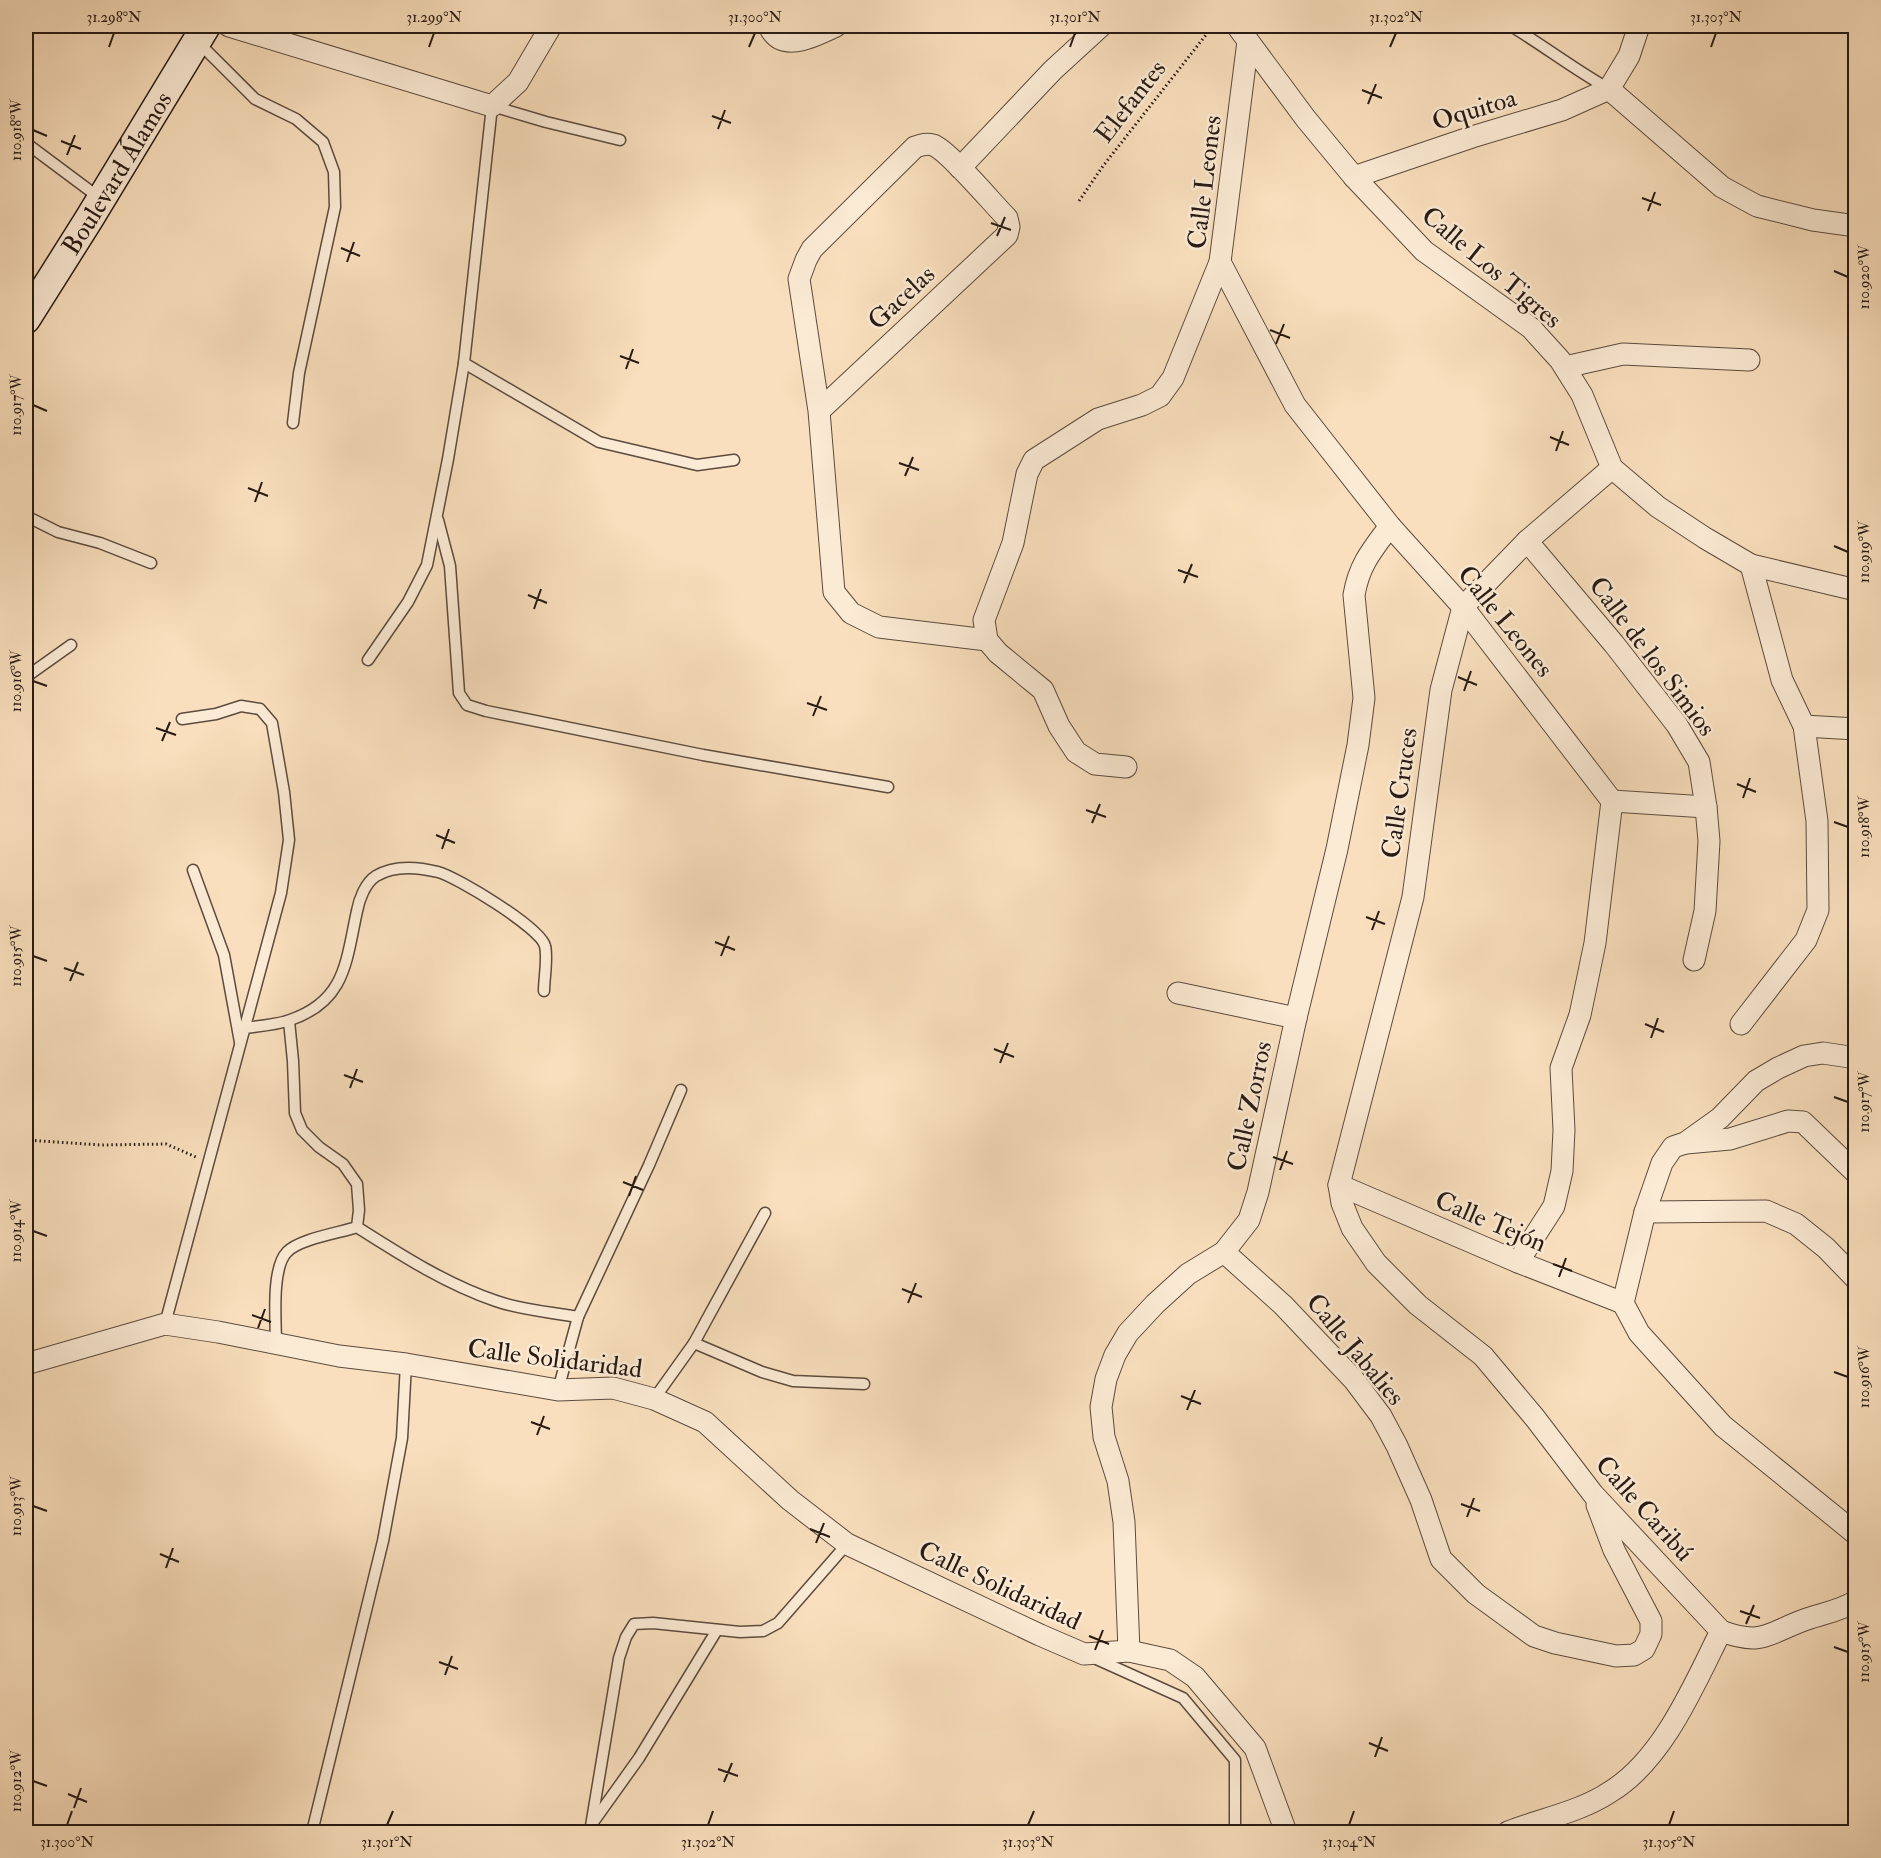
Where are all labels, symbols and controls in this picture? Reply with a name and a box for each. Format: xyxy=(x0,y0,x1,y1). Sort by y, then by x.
text: 31.298°N xyxy=(86,8,142,27)
text: 31.299°N xyxy=(406,8,462,27)
text: 31.300°N xyxy=(728,8,783,27)
text: 31.301°N xyxy=(1049,8,1101,27)
text: 31.302°N xyxy=(1369,8,1423,27)
text: 31.303°N xyxy=(1690,8,1743,27)
street label: Elefantes xyxy=(1088,54,1173,150)
street label: Oquitoa xyxy=(1428,82,1521,138)
street label: Boulevard Álamos xyxy=(56,86,180,261)
text: 110.918°W xyxy=(7,98,26,161)
street label: Calle Leones xyxy=(1181,113,1229,251)
street label: Calle Los Tigres xyxy=(1415,200,1568,336)
text: 110.920°W xyxy=(1855,244,1874,309)
street label: Gacelas xyxy=(861,259,942,337)
text: 110.917°W xyxy=(7,373,26,436)
text: 110.919°W xyxy=(1855,520,1874,583)
street label: Calle Leones xyxy=(1450,559,1560,684)
street label: Calle de los Simios xyxy=(1582,571,1723,743)
text: 110.916°W xyxy=(7,649,26,712)
street label: Calle Cruces xyxy=(1375,726,1425,860)
text: 110.918°W xyxy=(1855,795,1874,858)
text: 110.915°W xyxy=(7,925,26,987)
street label: Calle Zorros xyxy=(1221,1038,1279,1174)
text: 110.917°W xyxy=(1855,1070,1874,1133)
street label: Calle Tejón xyxy=(1430,1184,1551,1260)
text: 110.914°W xyxy=(7,1199,26,1262)
street label: Calle Jabalies xyxy=(1299,1287,1411,1412)
street label: Calle Solidaridad xyxy=(466,1332,644,1386)
text: 110.916°W xyxy=(1855,1345,1874,1408)
street label: Calle Caribú xyxy=(1588,1449,1700,1568)
text: 110.913°W xyxy=(7,1475,26,1536)
street label: Calle Solidaridad xyxy=(913,1534,1086,1638)
text: 110.915°W xyxy=(1855,1621,1874,1683)
text: 110.912°W xyxy=(7,1749,26,1812)
text: 31.300°N xyxy=(40,1833,95,1852)
text: 31.301°N xyxy=(361,1833,413,1852)
text: 31.302°N xyxy=(681,1833,735,1852)
text: 31.303°N xyxy=(1002,1833,1055,1852)
text: 31.304°N xyxy=(1322,1833,1377,1852)
text: 31.305°N xyxy=(1643,1833,1696,1852)

